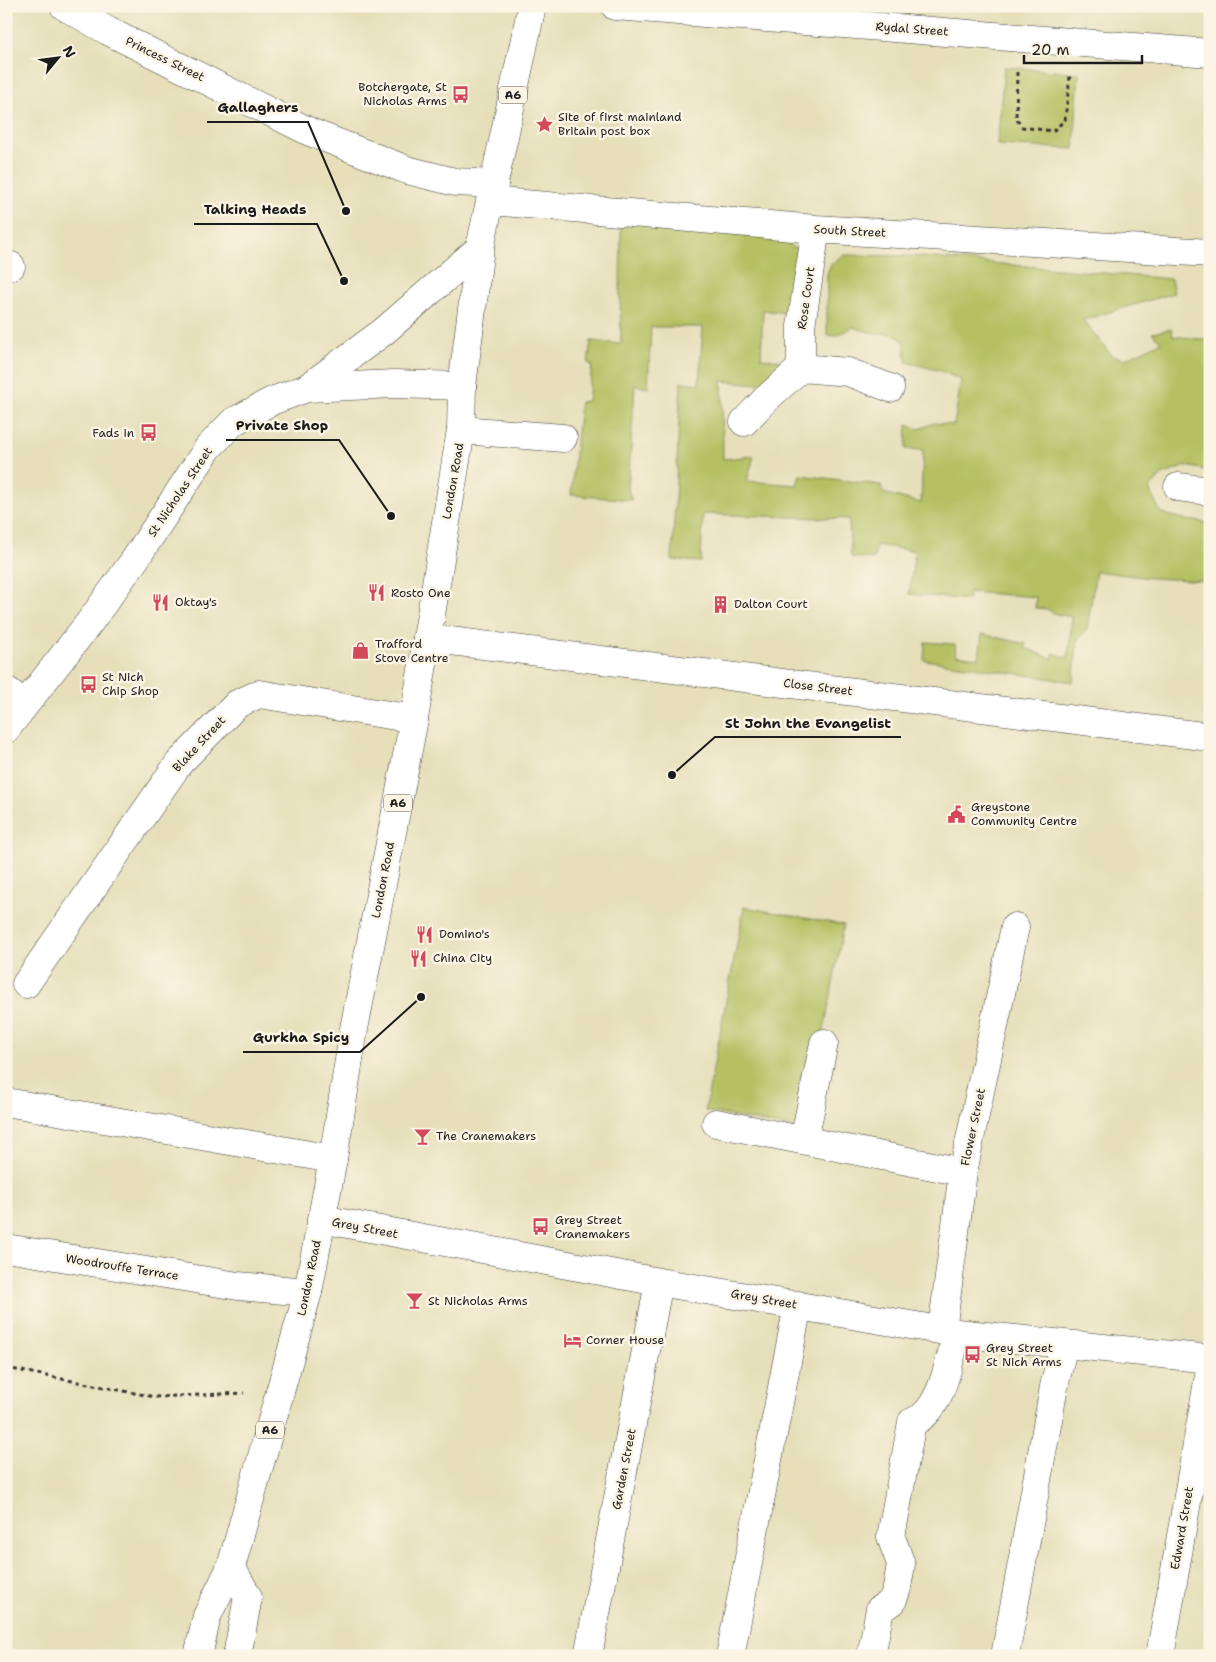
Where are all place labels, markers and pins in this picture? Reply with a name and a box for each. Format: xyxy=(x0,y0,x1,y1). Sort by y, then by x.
place label: Botchergate, St Nicholas Arms xyxy=(358,79,447,109)
bus stop icon: Botchergate, St Nicholas Arms xyxy=(451,84,471,104)
callout: Gallaghers xyxy=(207,93,308,122)
place label: Site of first mainland Britain post box xyxy=(558,109,682,139)
place icon: Site of first mainland Britain post box xyxy=(534,114,554,134)
callout: Talking Heads xyxy=(194,195,317,224)
callout: Private Shop xyxy=(226,411,339,440)
bus stop icon: Fads in xyxy=(138,423,158,443)
place label: Fads in xyxy=(92,425,134,441)
restaurant icon: Rosto One xyxy=(367,583,387,603)
place label: Rosto One xyxy=(391,585,451,601)
restaurant icon: Oktay's xyxy=(151,592,171,612)
place label: Oktay's xyxy=(175,594,217,610)
building icon: Dalton Court xyxy=(710,594,730,614)
place label: Dalton Court xyxy=(734,596,808,612)
place label: Trafford Stove Centre xyxy=(375,636,449,666)
shop icon: Trafford Stove Centre xyxy=(351,641,371,661)
place label: St Nich Chip Shop xyxy=(102,669,159,699)
bus stop icon: St Nich Chip Shop xyxy=(78,674,98,694)
callout: St John the Evangelist xyxy=(715,708,901,737)
place label: Greystone Community Centre xyxy=(971,799,1077,829)
public building icon: Greystone Community Centre xyxy=(947,804,967,824)
restaurant icon: Domino's xyxy=(415,924,435,944)
place label: Domino's xyxy=(439,926,490,942)
restaurant icon: China City xyxy=(409,948,429,968)
place label: China City xyxy=(433,950,492,966)
callout: Gurkha Spicy xyxy=(243,1023,360,1052)
bar icon: The Cranemakers xyxy=(412,1126,432,1146)
place label: The Cranemakers xyxy=(436,1128,536,1144)
place label: Grey Street Cranemakers xyxy=(555,1212,630,1242)
bus stop icon: Grey Street Cranemakers xyxy=(531,1217,551,1237)
bar icon: St Nicholas Arms xyxy=(404,1291,424,1311)
place label: St Nicholas Arms xyxy=(428,1293,528,1309)
hotel icon: Corner House xyxy=(562,1330,582,1350)
place label: Corner House xyxy=(586,1332,665,1348)
place label: Grey Street St Nich Arms xyxy=(986,1340,1062,1370)
bus stop icon: Grey Street St Nich Arms xyxy=(962,1345,982,1365)

